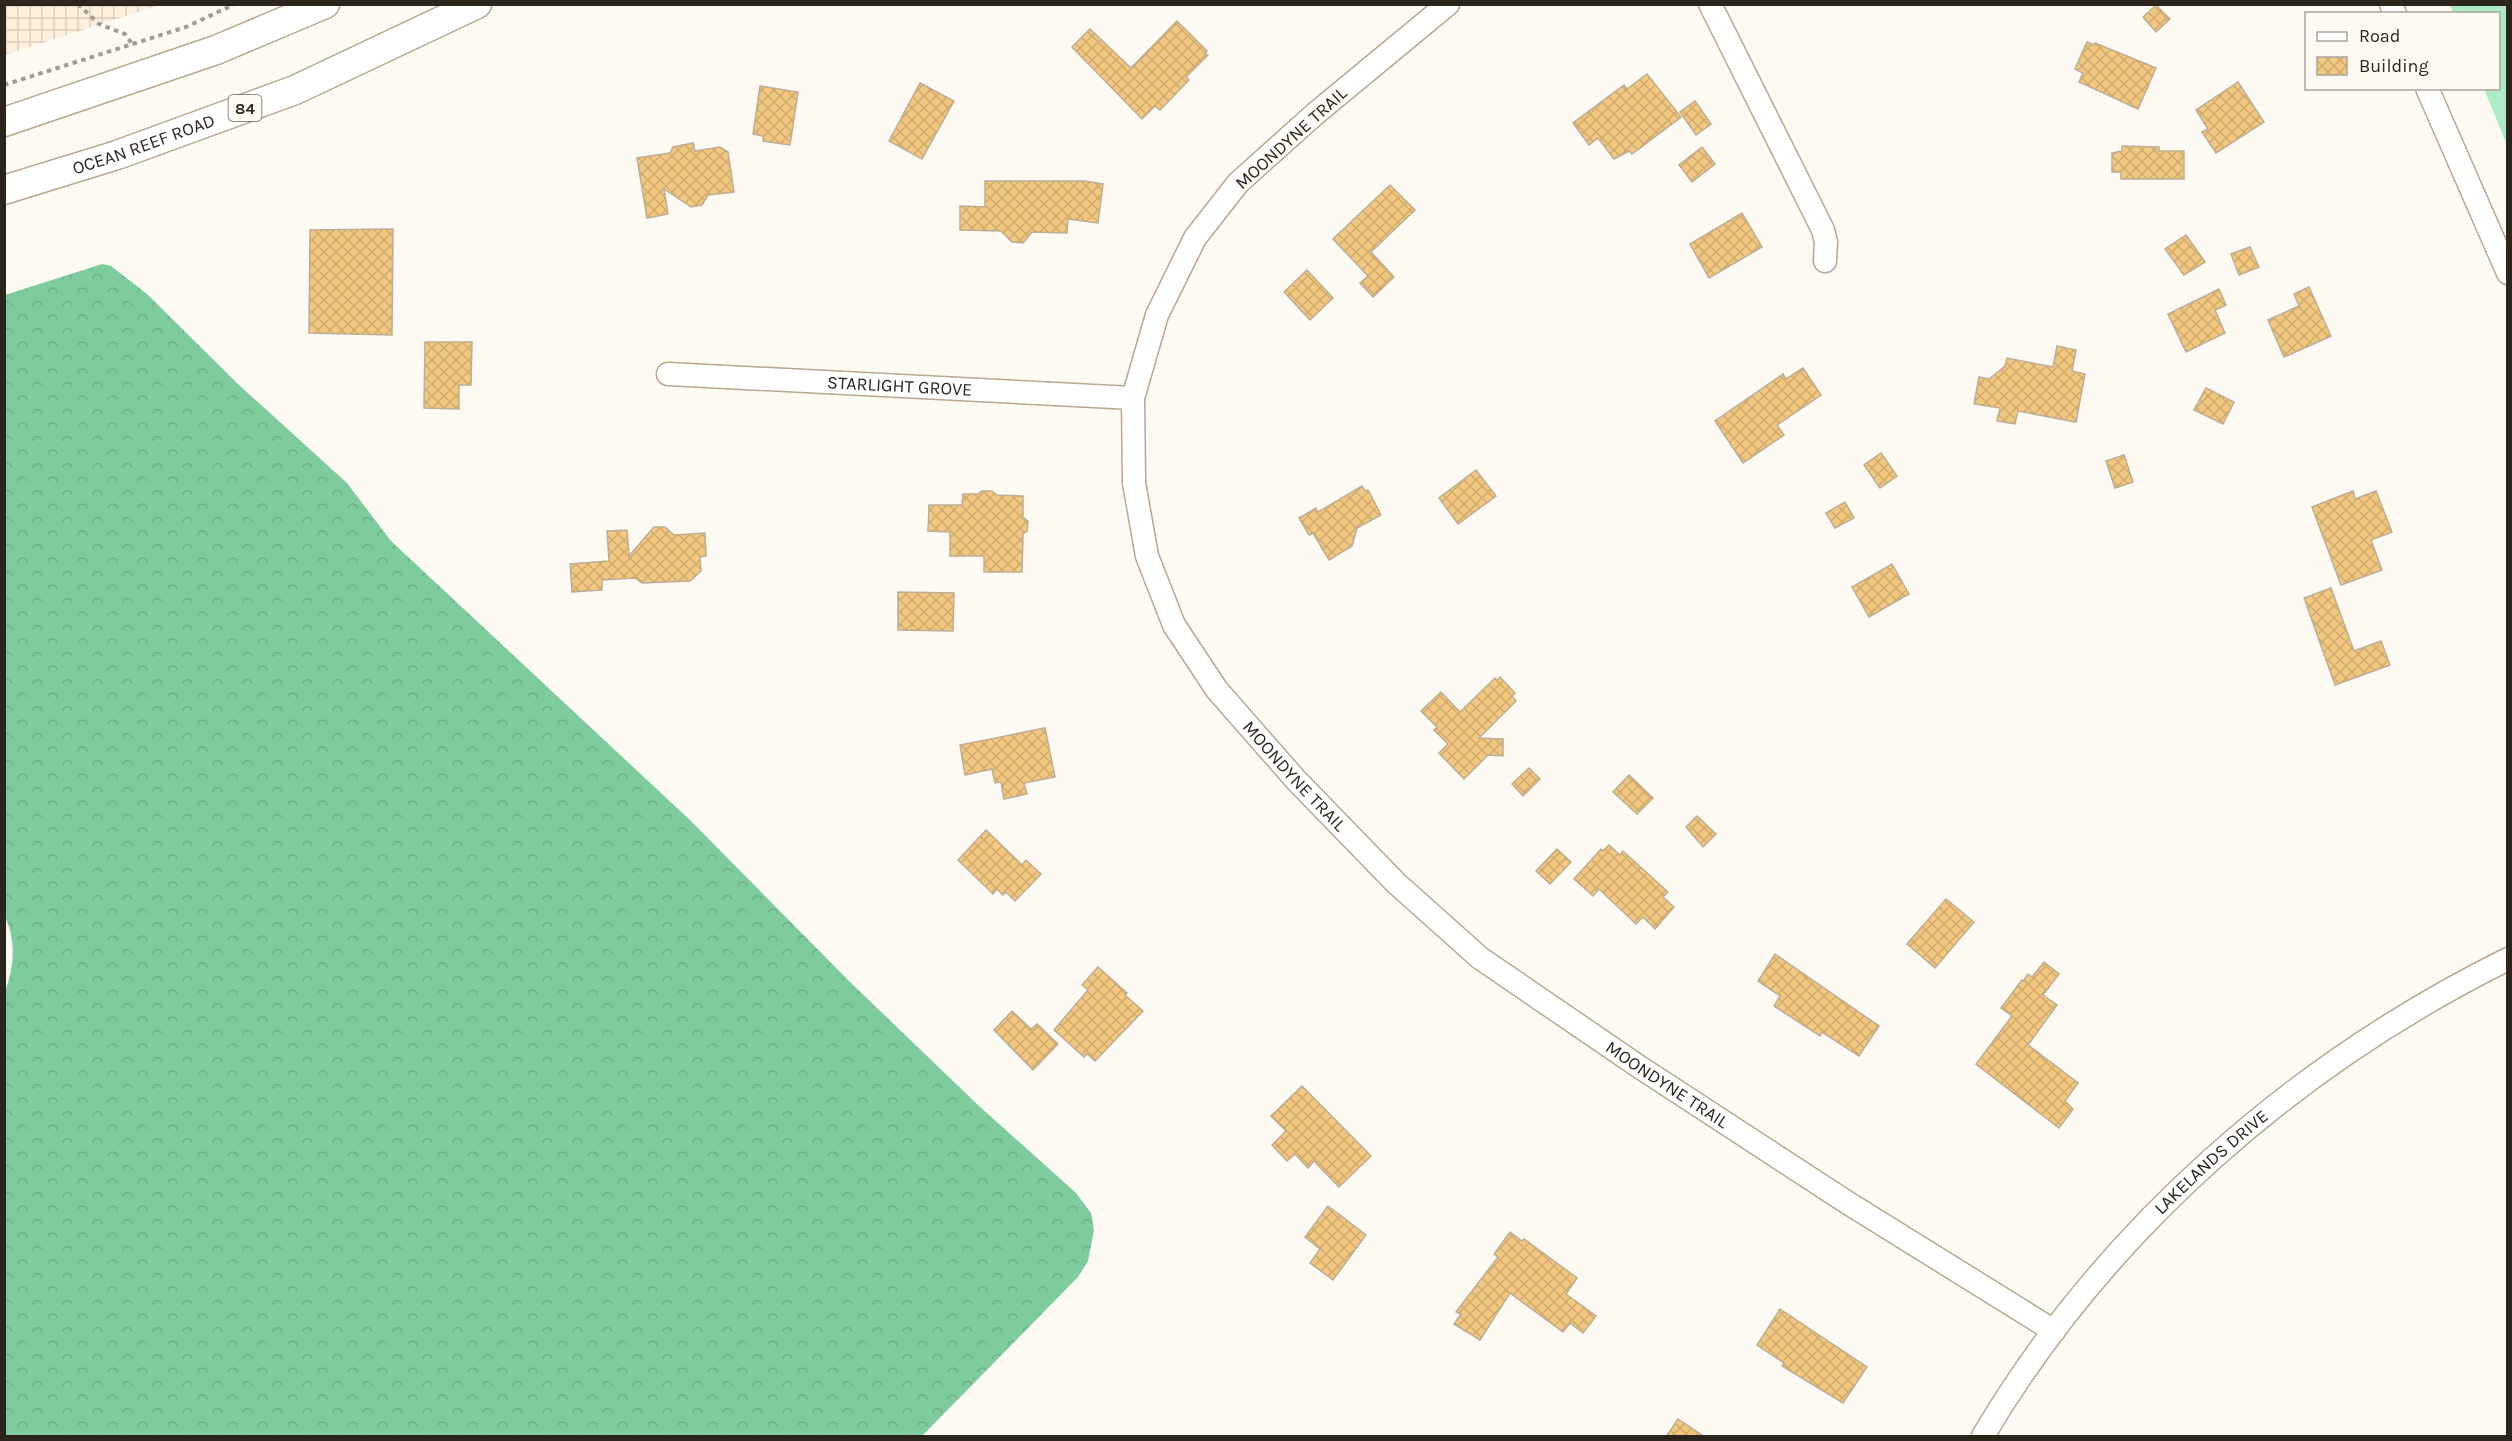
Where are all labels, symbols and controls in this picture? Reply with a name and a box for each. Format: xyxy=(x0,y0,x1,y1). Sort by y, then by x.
legend xyxy=(2305,12,2500,90)
text: Road xyxy=(2359,25,2400,47)
text: Building xyxy=(2359,55,2429,77)
street label: MOONDYNE TRAIL xyxy=(1231,82,1352,194)
road number: 84 xyxy=(228,95,262,121)
street label: OCEAN REEF ROAD xyxy=(70,109,218,179)
street label: STARLIGHT GROVE xyxy=(827,371,973,401)
street label: MOONDYNE TRAIL xyxy=(1238,716,1351,836)
street label: MOONDYNE TRAIL xyxy=(1601,1036,1733,1133)
street label: LAKELANDS DRIVE xyxy=(2149,1105,2273,1219)

